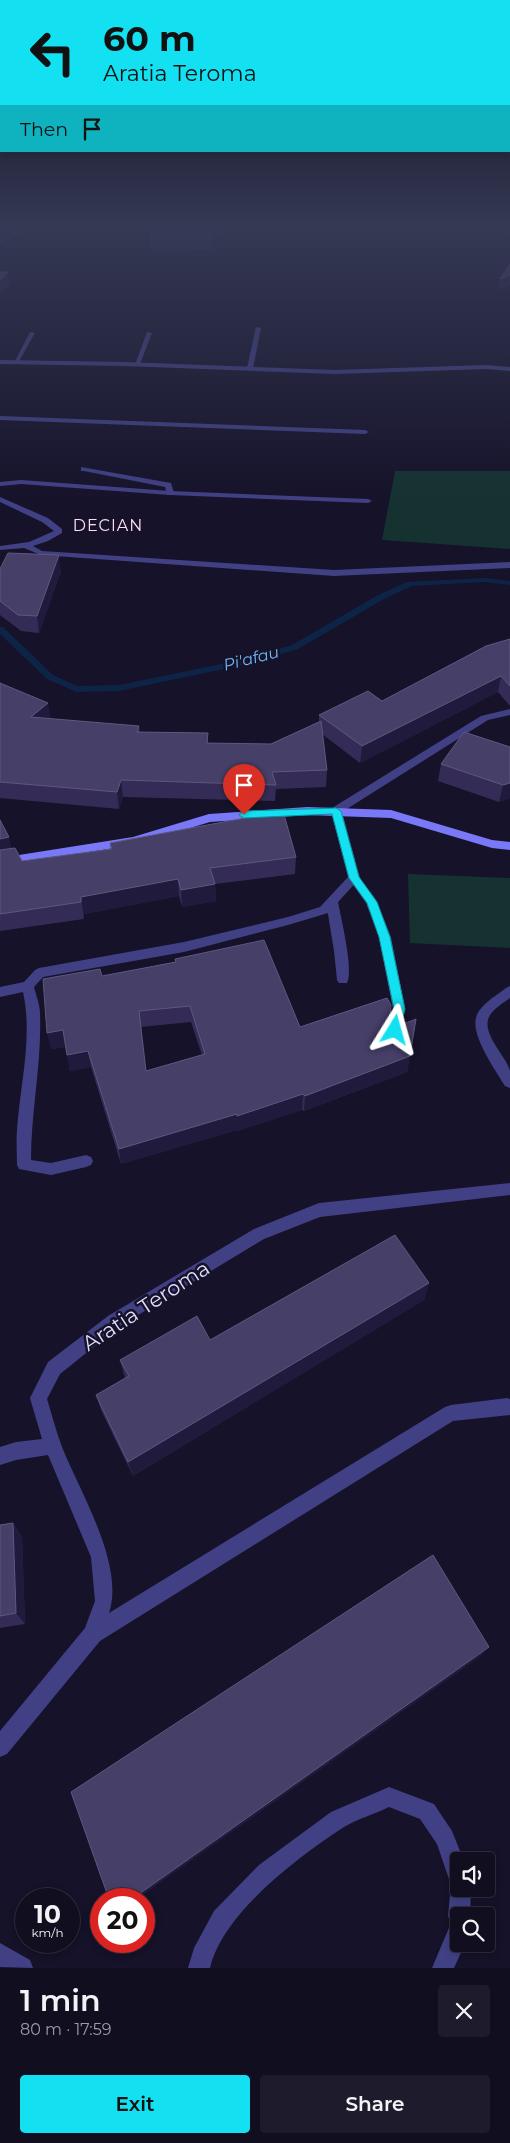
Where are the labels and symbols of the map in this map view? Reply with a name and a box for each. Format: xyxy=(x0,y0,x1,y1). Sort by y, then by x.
district label: DECIAN xyxy=(73,516,143,535)
water label: Pi'afau xyxy=(221,642,281,675)
pin xyxy=(223,764,265,815)
position arrow xyxy=(368,1003,420,1055)
street label: Aratia Teroma xyxy=(77,1255,214,1356)
speed limit sign: 20 xyxy=(90,1888,155,1953)

